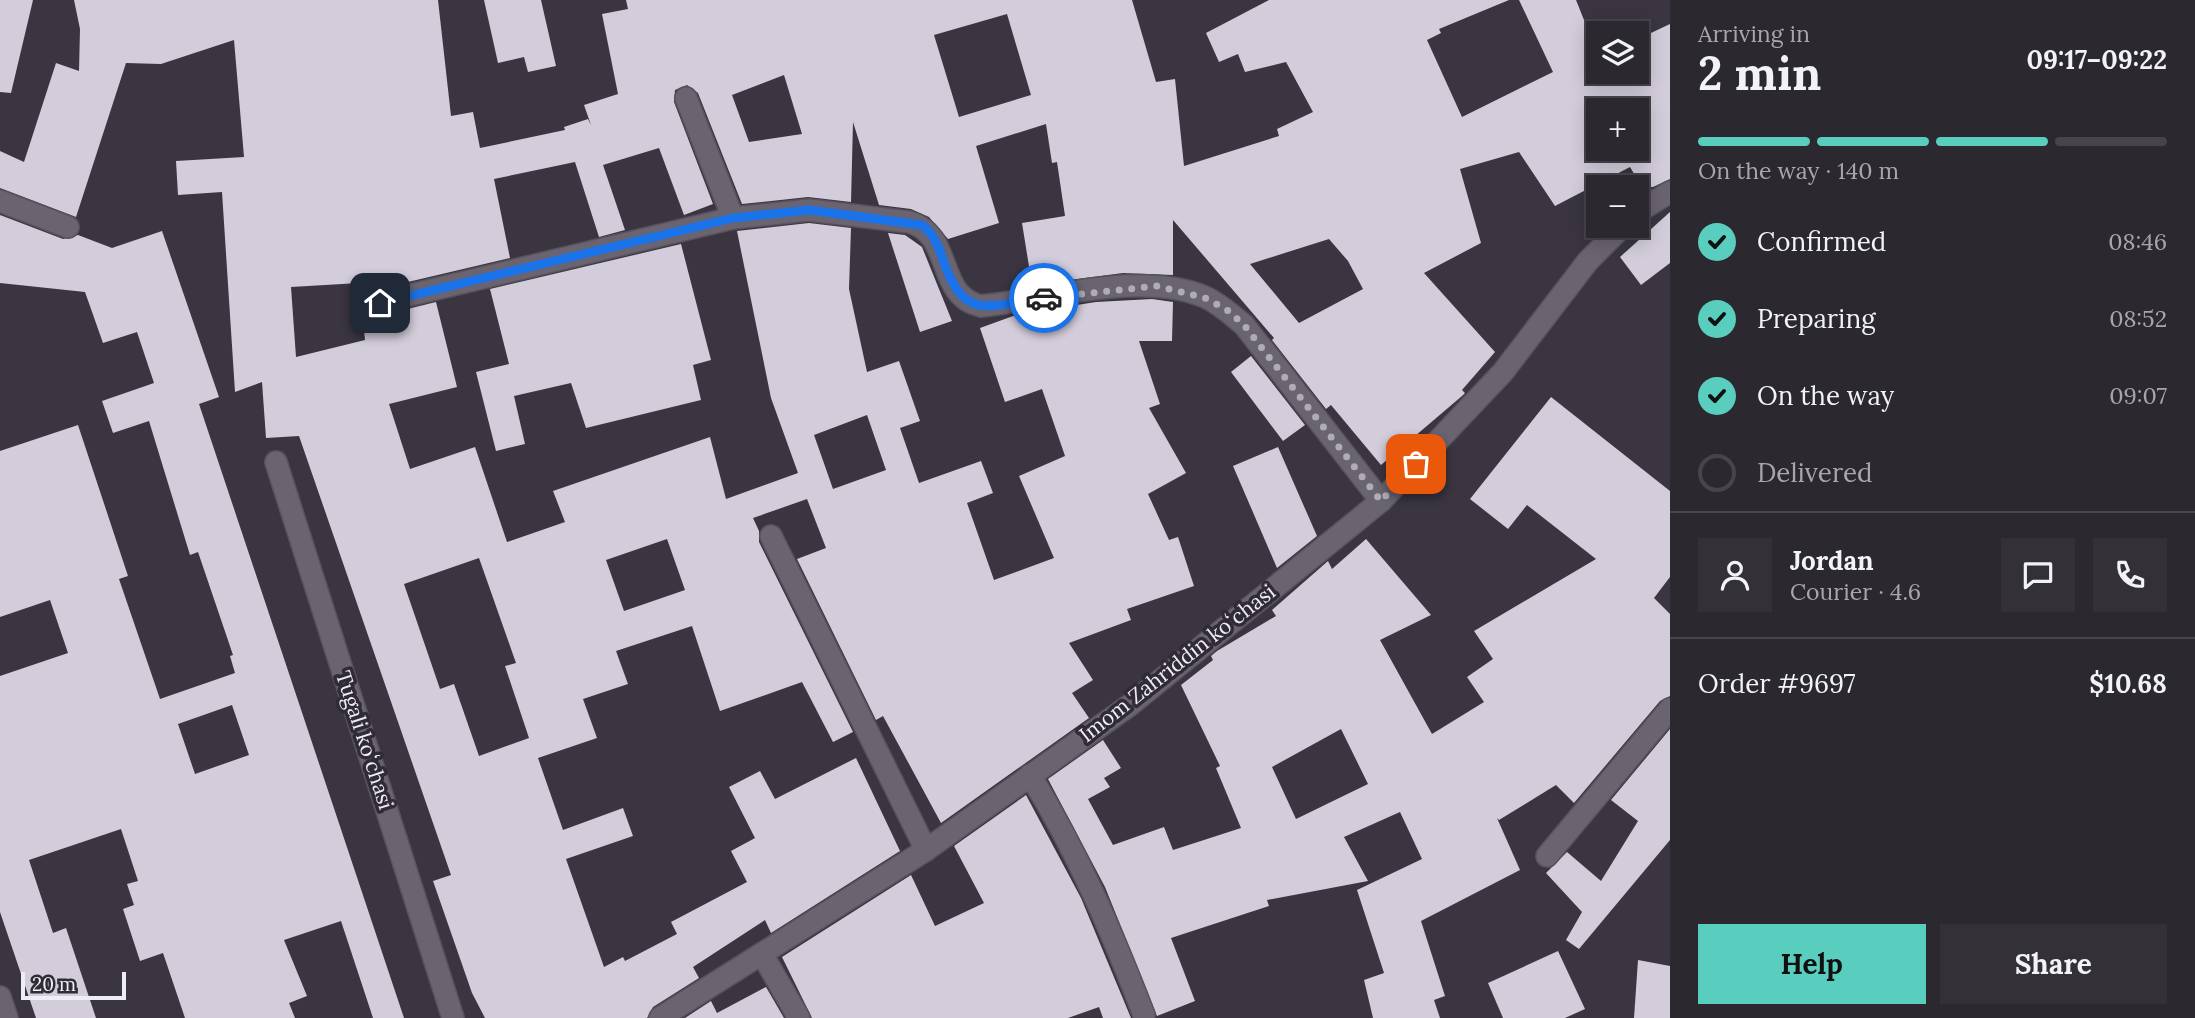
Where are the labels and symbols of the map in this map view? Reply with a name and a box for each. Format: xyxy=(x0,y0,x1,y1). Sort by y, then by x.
courier xyxy=(1009,263,1079,333)
pin xyxy=(350,273,410,333)
pin xyxy=(1386,434,1446,494)
street label: Imom Zahriddin koʻchasi xyxy=(1073,578,1281,748)
street label: Tugali koʻchasi xyxy=(330,667,400,813)
scale bar xyxy=(21,969,126,1001)

